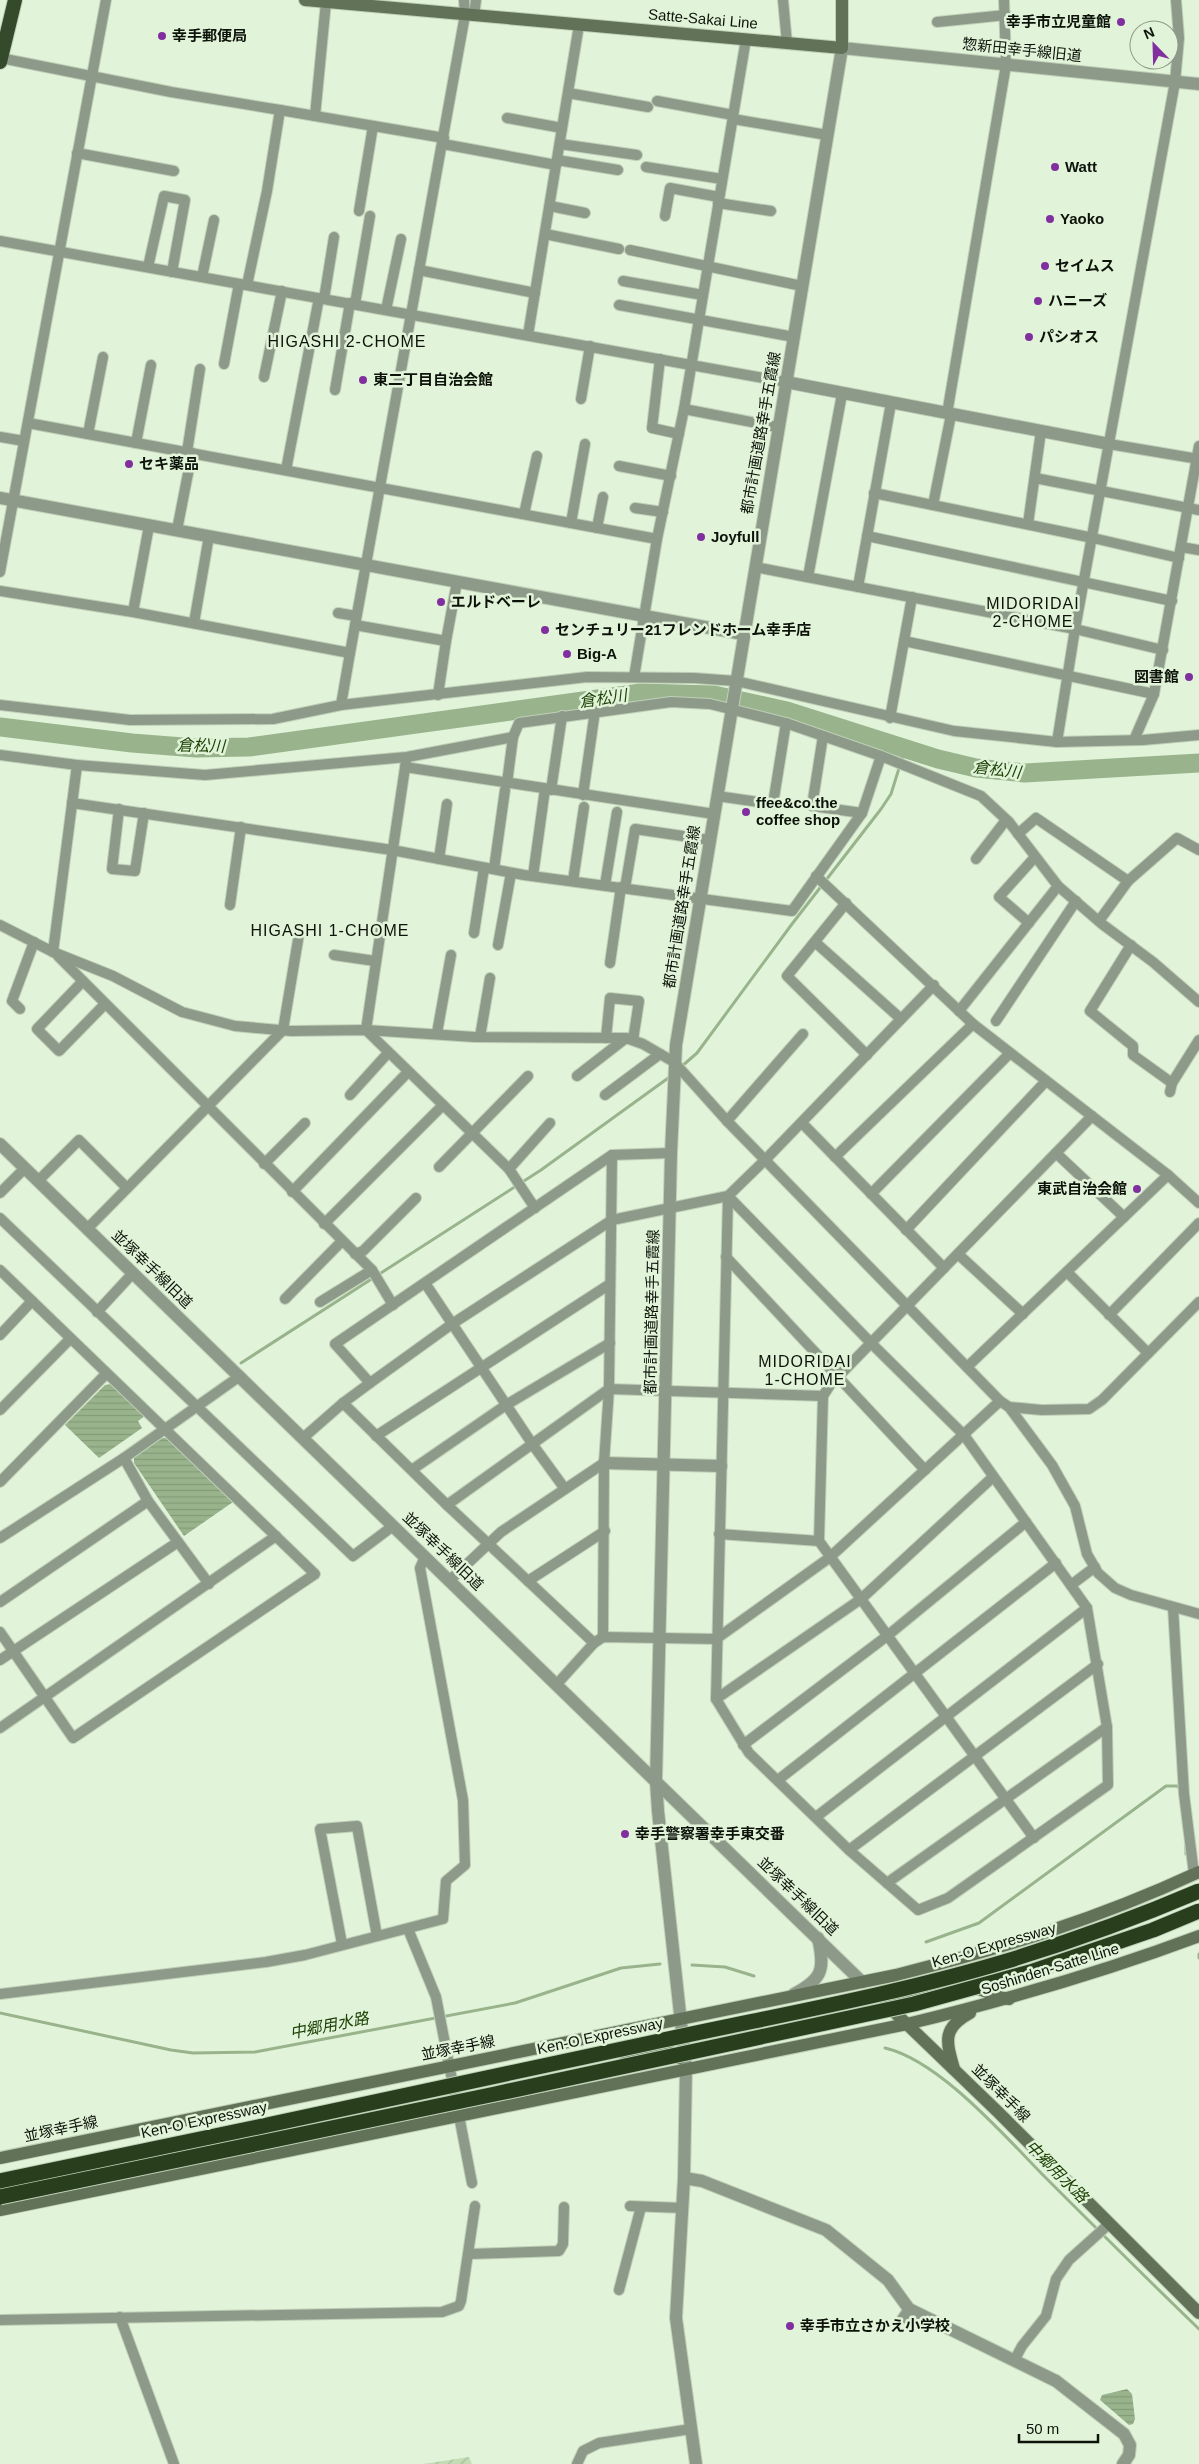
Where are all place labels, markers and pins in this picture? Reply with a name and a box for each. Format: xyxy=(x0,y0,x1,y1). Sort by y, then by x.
place label: 幸手市立児童館 xyxy=(1006,13,1111,30)
marker: 幸手市立児童館 xyxy=(1115,16,1127,28)
place label: 幸手郵便局 xyxy=(172,27,247,44)
marker: 幸手郵便局 xyxy=(156,30,168,42)
place label: Watt xyxy=(1065,158,1097,175)
marker: Watt xyxy=(1049,161,1061,173)
place label: Yaoko xyxy=(1060,210,1104,227)
marker: Yaoko xyxy=(1044,213,1056,225)
place label: セイムス xyxy=(1055,257,1115,274)
marker: セイムス xyxy=(1039,260,1051,272)
place label: ハニーズ xyxy=(1048,292,1107,309)
marker: ハニーズ xyxy=(1032,295,1044,307)
place label: パシオス xyxy=(1039,328,1099,345)
marker: パシオス xyxy=(1023,331,1035,343)
place label: 東二丁目自治会館 xyxy=(373,371,493,388)
marker: 東二丁目自治会館 xyxy=(357,374,369,386)
place label: セキ薬品 xyxy=(139,455,199,472)
marker: セキ薬品 xyxy=(123,458,135,470)
place label: Joyfull xyxy=(711,528,759,545)
marker: Joyfull xyxy=(695,531,707,543)
place label: エルドベーレ xyxy=(451,593,541,610)
marker: エルドベーレ xyxy=(435,596,447,608)
place label: センチュリー21フレンドホーム幸手店 xyxy=(555,621,811,638)
marker: センチュリー21フレンドホーム幸手店 xyxy=(539,624,551,636)
place label: Big-A xyxy=(577,645,617,662)
marker: Big-A xyxy=(561,648,573,660)
place label: 図書館 xyxy=(1134,668,1179,685)
marker: 図書館 xyxy=(1183,671,1195,683)
place label: ffee&co.the coffee shop xyxy=(756,794,840,828)
marker: ffee&co.the coffee shop xyxy=(740,806,752,818)
place label: 東武自治会館 xyxy=(1037,1180,1127,1197)
marker: 東武自治会館 xyxy=(1131,1183,1143,1195)
place label: 幸手警察署幸手東交番 xyxy=(635,1825,785,1842)
marker: 幸手警察署幸手東交番 xyxy=(619,1828,631,1840)
place label: 幸手市立さかえ小学校 xyxy=(800,2317,950,2334)
marker: 幸手市立さかえ小学校 xyxy=(784,2320,796,2332)

